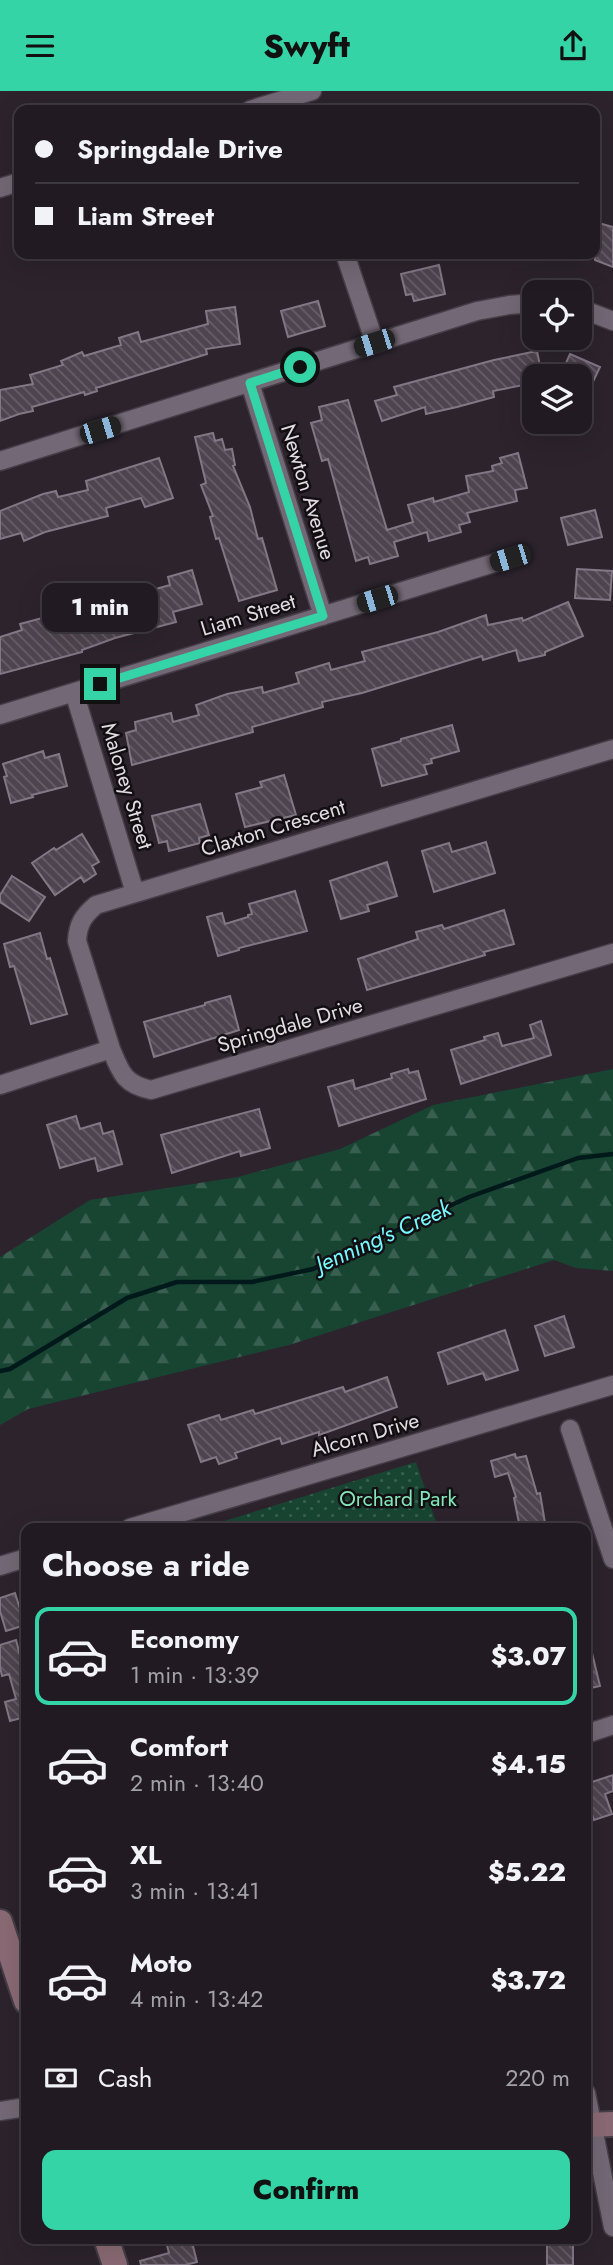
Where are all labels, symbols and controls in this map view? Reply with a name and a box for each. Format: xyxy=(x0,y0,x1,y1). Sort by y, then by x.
text: Swyft xyxy=(263,23,350,69)
icon: menu xyxy=(21,27,59,65)
icon: share xyxy=(554,27,592,65)
text: Springdale Drive xyxy=(77,130,283,168)
text: Liam Street xyxy=(77,197,214,235)
map controls xyxy=(522,280,592,434)
button: locate xyxy=(522,280,592,350)
car xyxy=(351,327,398,359)
route start xyxy=(284,351,316,383)
button: layers xyxy=(522,364,592,434)
car xyxy=(77,414,124,446)
street label: Newton Avenue xyxy=(273,421,343,564)
car xyxy=(487,542,534,574)
callout: 1 min xyxy=(42,582,158,631)
car xyxy=(354,583,401,615)
street label: Liam Street xyxy=(197,586,299,644)
text: 1 min xyxy=(71,590,129,624)
route end xyxy=(84,668,116,700)
street label: Maloney Street xyxy=(94,719,160,853)
street label: Claxton Crescent xyxy=(197,792,349,864)
street label: Springdale Drive xyxy=(214,990,366,1060)
water label: Jenning's Creek xyxy=(306,1190,457,1283)
street label: Alcorn Drive xyxy=(307,1405,423,1465)
park label: Orchard Park xyxy=(339,1484,458,1514)
text: Choose a ride xyxy=(42,1542,250,1588)
text: Economy xyxy=(130,1620,239,1658)
icon: car xyxy=(46,1625,109,1688)
text: $3.07 xyxy=(491,1637,566,1675)
text: 1 min · 13:39 xyxy=(130,1658,260,1692)
text: Comfort xyxy=(130,1728,228,1766)
icon: car xyxy=(46,1733,109,1796)
text: $4.15 xyxy=(491,1745,566,1783)
text: 2 min · 13:40 xyxy=(130,1766,264,1800)
text: XL xyxy=(130,1836,162,1874)
icon: car xyxy=(46,1841,109,1904)
text: $5.22 xyxy=(488,1853,566,1891)
text: 3 min · 13:41 xyxy=(130,1874,260,1908)
text: Moto xyxy=(130,1944,192,1982)
icon: car xyxy=(46,1949,109,2012)
text: $3.72 xyxy=(491,1961,566,1999)
text: 4 min · 13:42 xyxy=(130,1982,263,2016)
icon: cash xyxy=(42,2059,80,2097)
text: Cash xyxy=(98,2059,152,2097)
text: 220 m xyxy=(505,2061,570,2095)
button: Confirm xyxy=(42,2150,570,2230)

